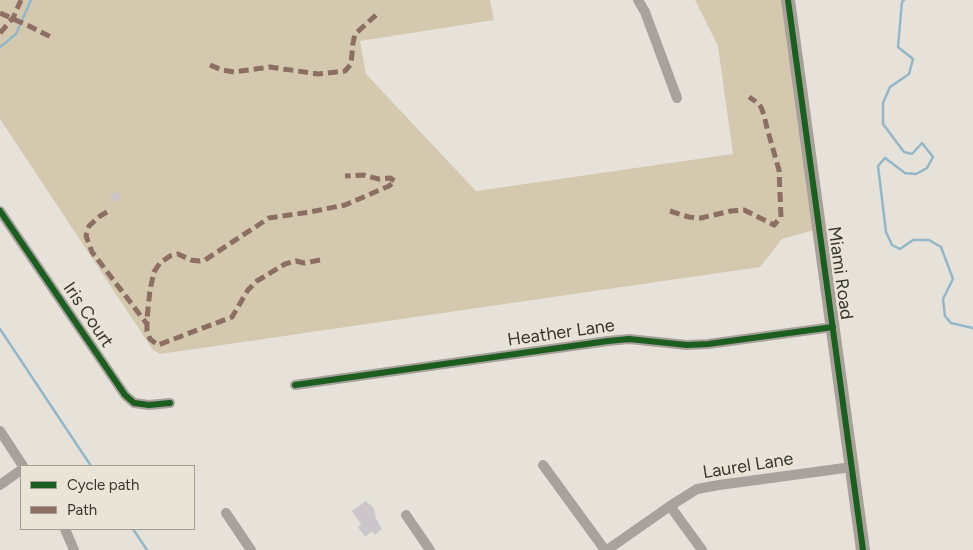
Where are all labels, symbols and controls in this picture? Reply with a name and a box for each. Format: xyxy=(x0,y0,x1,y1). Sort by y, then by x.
street label: Miami Road xyxy=(823,225,857,321)
street label: Iris Court xyxy=(58,278,118,352)
street label: Heather Lane xyxy=(506,315,616,351)
street label: Laurel Lane xyxy=(701,448,795,484)
legend xyxy=(20,465,195,530)
text: Cycle path xyxy=(67,476,139,494)
text: Path xyxy=(67,501,97,519)

